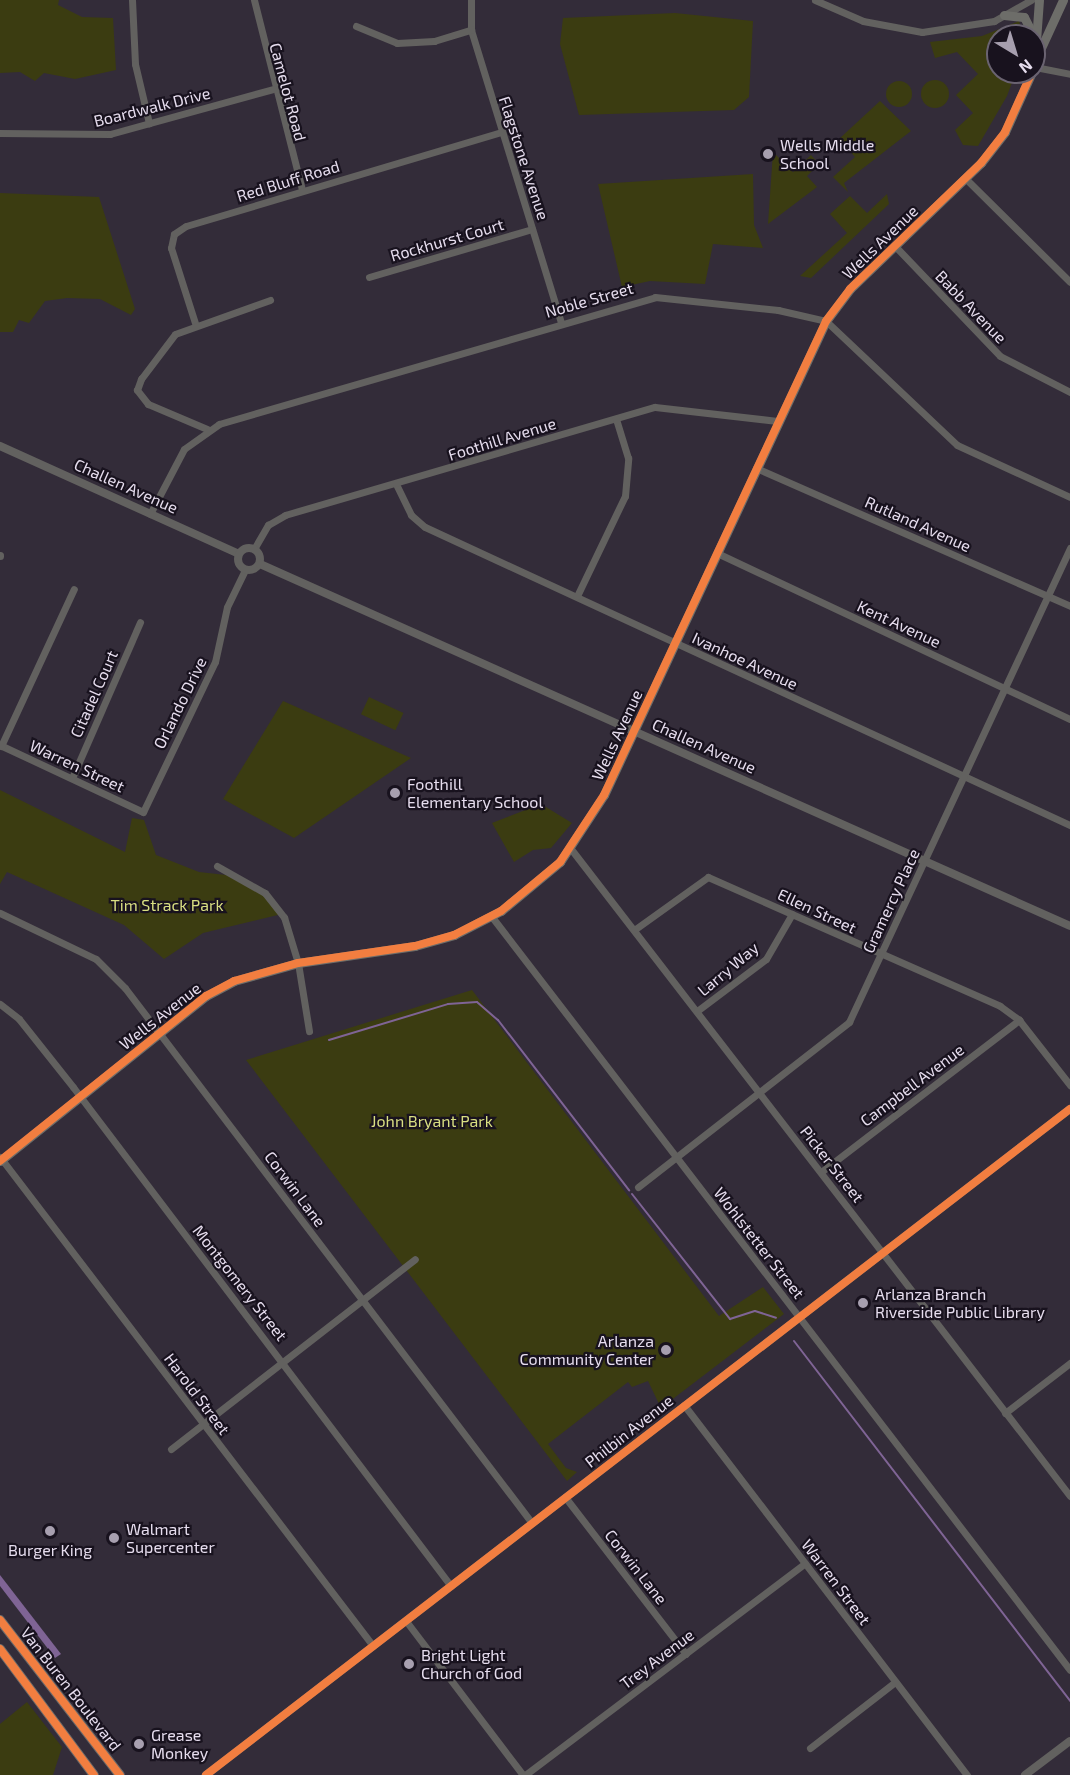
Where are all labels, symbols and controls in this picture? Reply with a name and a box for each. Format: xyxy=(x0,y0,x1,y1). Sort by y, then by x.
north arrow xyxy=(986,24,1046,84)
street label: Camelot Road xyxy=(266,41,310,143)
text: N xyxy=(1016,56,1037,78)
street label: Boardwalk Drive xyxy=(92,83,212,131)
street label: Flagstone Avenue xyxy=(495,93,553,223)
place label: Wells Middle School xyxy=(780,135,874,173)
marker: Wells Middle School xyxy=(761,147,775,161)
street label: Red Bluff Road xyxy=(234,156,342,206)
street label: Wells Avenue xyxy=(838,201,922,283)
street label: Rockhurst Court xyxy=(388,215,506,265)
street label: Babb Avenue xyxy=(931,266,1011,348)
street label: Noble Street xyxy=(543,278,635,322)
street label: Foothill Avenue xyxy=(445,413,559,465)
street label: Challen Avenue xyxy=(71,454,181,518)
street label: Rutland Avenue xyxy=(862,492,974,556)
street label: Kent Avenue xyxy=(854,596,944,652)
street label: Ivanhoe Avenue xyxy=(689,628,801,694)
street label: Citadel Court xyxy=(66,647,122,741)
street label: Orlando Drive xyxy=(150,654,210,752)
street label: Wells Avenue xyxy=(588,686,646,784)
street label: Challen Avenue xyxy=(649,714,759,778)
street label: Warren Street xyxy=(27,736,127,796)
place label: Foothill Elementary School xyxy=(407,774,544,812)
marker: Foothill Elementary School xyxy=(388,786,402,800)
street label: Gramercy Place xyxy=(858,846,924,956)
street label: Ellen Street xyxy=(775,884,859,938)
park label: Tim Strack Park xyxy=(110,895,224,915)
street label: Larry Way xyxy=(693,938,763,1000)
street label: Wells Avenue xyxy=(115,978,205,1054)
street label: Campbell Avenue xyxy=(856,1040,968,1130)
park label: John Bryant Park xyxy=(371,1111,493,1131)
street label: Picker Street xyxy=(796,1122,868,1206)
street label: Corwin Lane xyxy=(260,1147,330,1231)
street label: Wohlstetter Street xyxy=(710,1183,808,1303)
street label: Montgomery Street xyxy=(189,1221,291,1345)
place label: Arlanza Branch Riverside Public Library xyxy=(875,1284,1045,1322)
marker: Arlanza Branch Riverside Public Library xyxy=(856,1296,870,1310)
place label: Arlanza Community Center xyxy=(519,1331,654,1369)
marker: Arlanza Community Center xyxy=(659,1343,673,1357)
street label: Harold Street xyxy=(160,1350,234,1438)
street label: Philbin Avenue xyxy=(581,1390,677,1472)
place label: Walmart Supercenter xyxy=(126,1519,215,1557)
marker: Burger King xyxy=(43,1524,57,1538)
street label: Corwin Lane xyxy=(601,1526,671,1608)
marker: Walmart Supercenter xyxy=(107,1531,121,1545)
street label: Warren Street xyxy=(798,1535,874,1629)
place label: Burger King xyxy=(8,1540,92,1560)
street label: Van Buren Boulevard xyxy=(17,1623,125,1755)
street label: Trey Avenue xyxy=(616,1625,698,1693)
place label: Bright Light Church of God xyxy=(421,1645,522,1683)
marker: Bright Light Church of God xyxy=(402,1657,416,1671)
place label: Grease Monkey xyxy=(151,1725,208,1763)
marker: Grease Monkey xyxy=(132,1737,146,1751)

